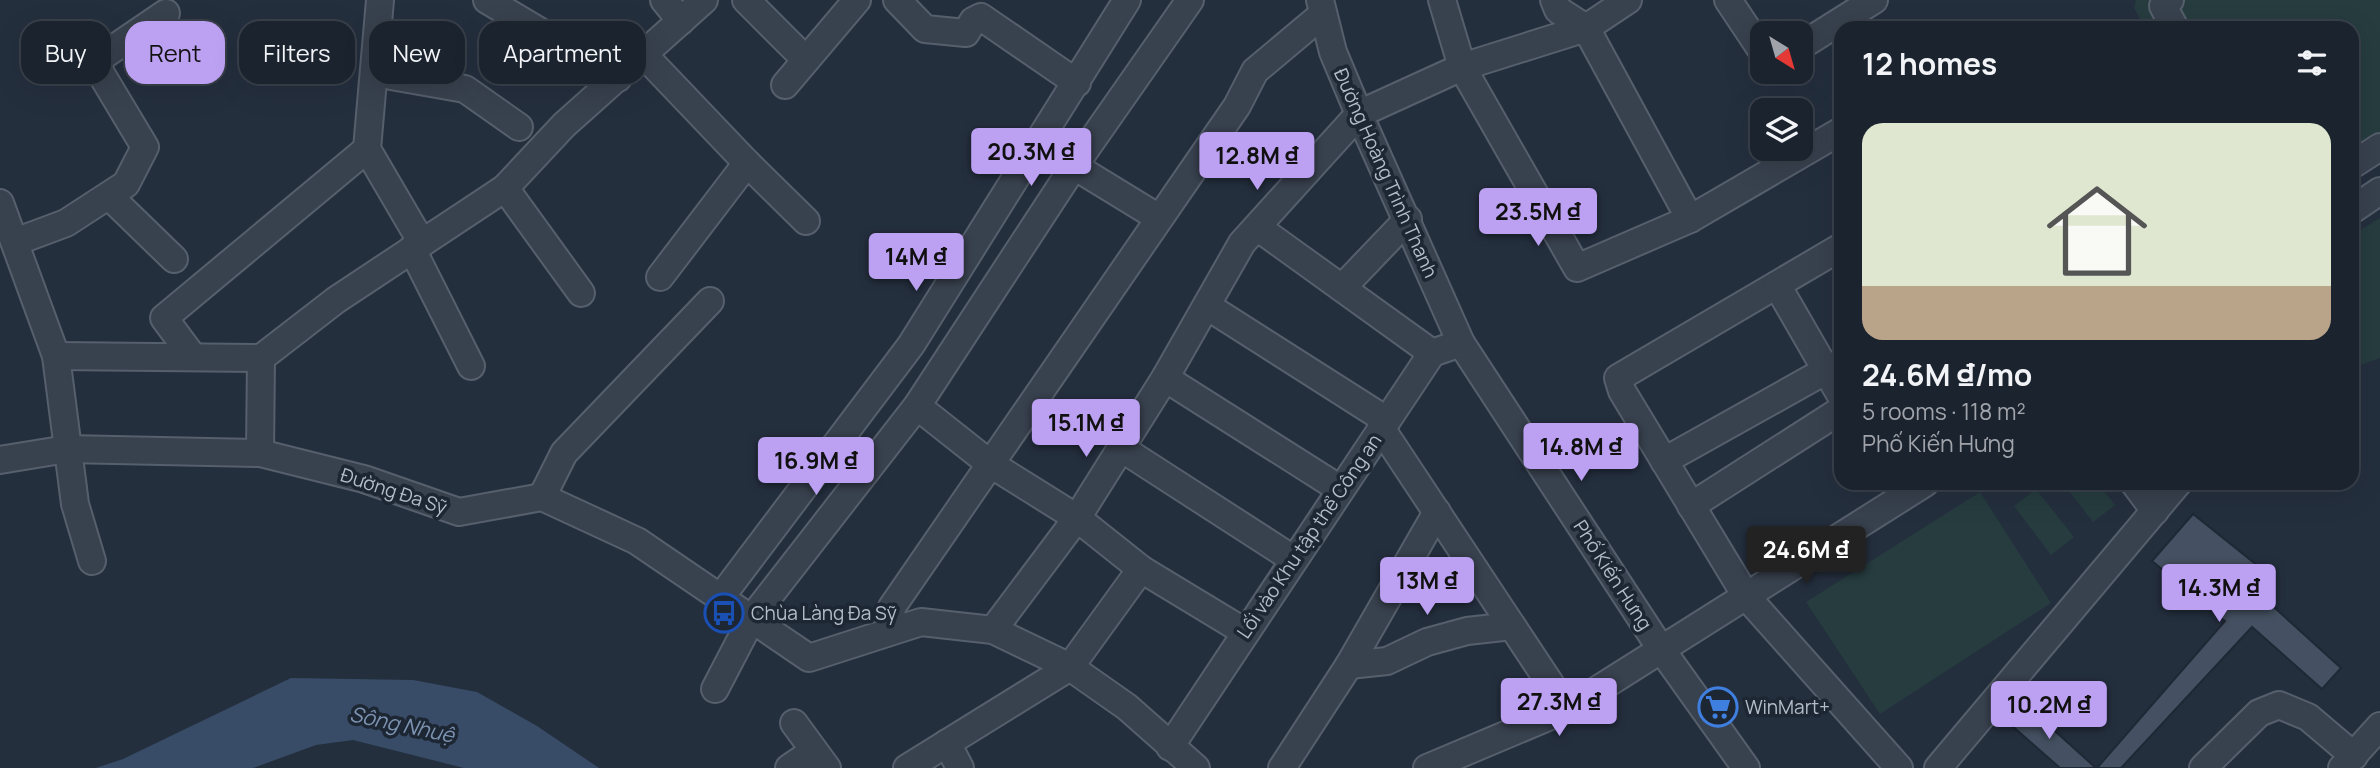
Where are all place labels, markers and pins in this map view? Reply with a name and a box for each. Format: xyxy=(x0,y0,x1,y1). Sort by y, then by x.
pin: 20.3M ₫ xyxy=(966,128,1096,188)
pin: 12.8M ₫ xyxy=(1192,132,1322,192)
pin: 23.5M ₫ xyxy=(1473,188,1603,248)
pin: 14M ₫ xyxy=(867,233,965,293)
pin: 15.1M ₫ xyxy=(1021,400,1151,459)
pin: 14.8M ₫ xyxy=(1516,424,1646,483)
pin: 16.9M ₫ xyxy=(751,438,881,497)
pin: 24.6M ₫ xyxy=(1741,526,1871,586)
pin: 13M ₫ xyxy=(1378,558,1476,617)
pin: 14.3M ₫ xyxy=(2154,564,2284,624)
bus stop icon: Chùa Làng Đa Sỹ xyxy=(703,592,745,634)
place label: Chùa Làng Đa Sỹ xyxy=(751,600,897,626)
pin: 27.3M ₫ xyxy=(1494,678,1624,738)
pin: 10.2M ₫ xyxy=(1984,682,2114,741)
supermarket icon: WinMart+ xyxy=(1697,686,1739,728)
place label: WinMart+ xyxy=(1745,694,1830,720)

